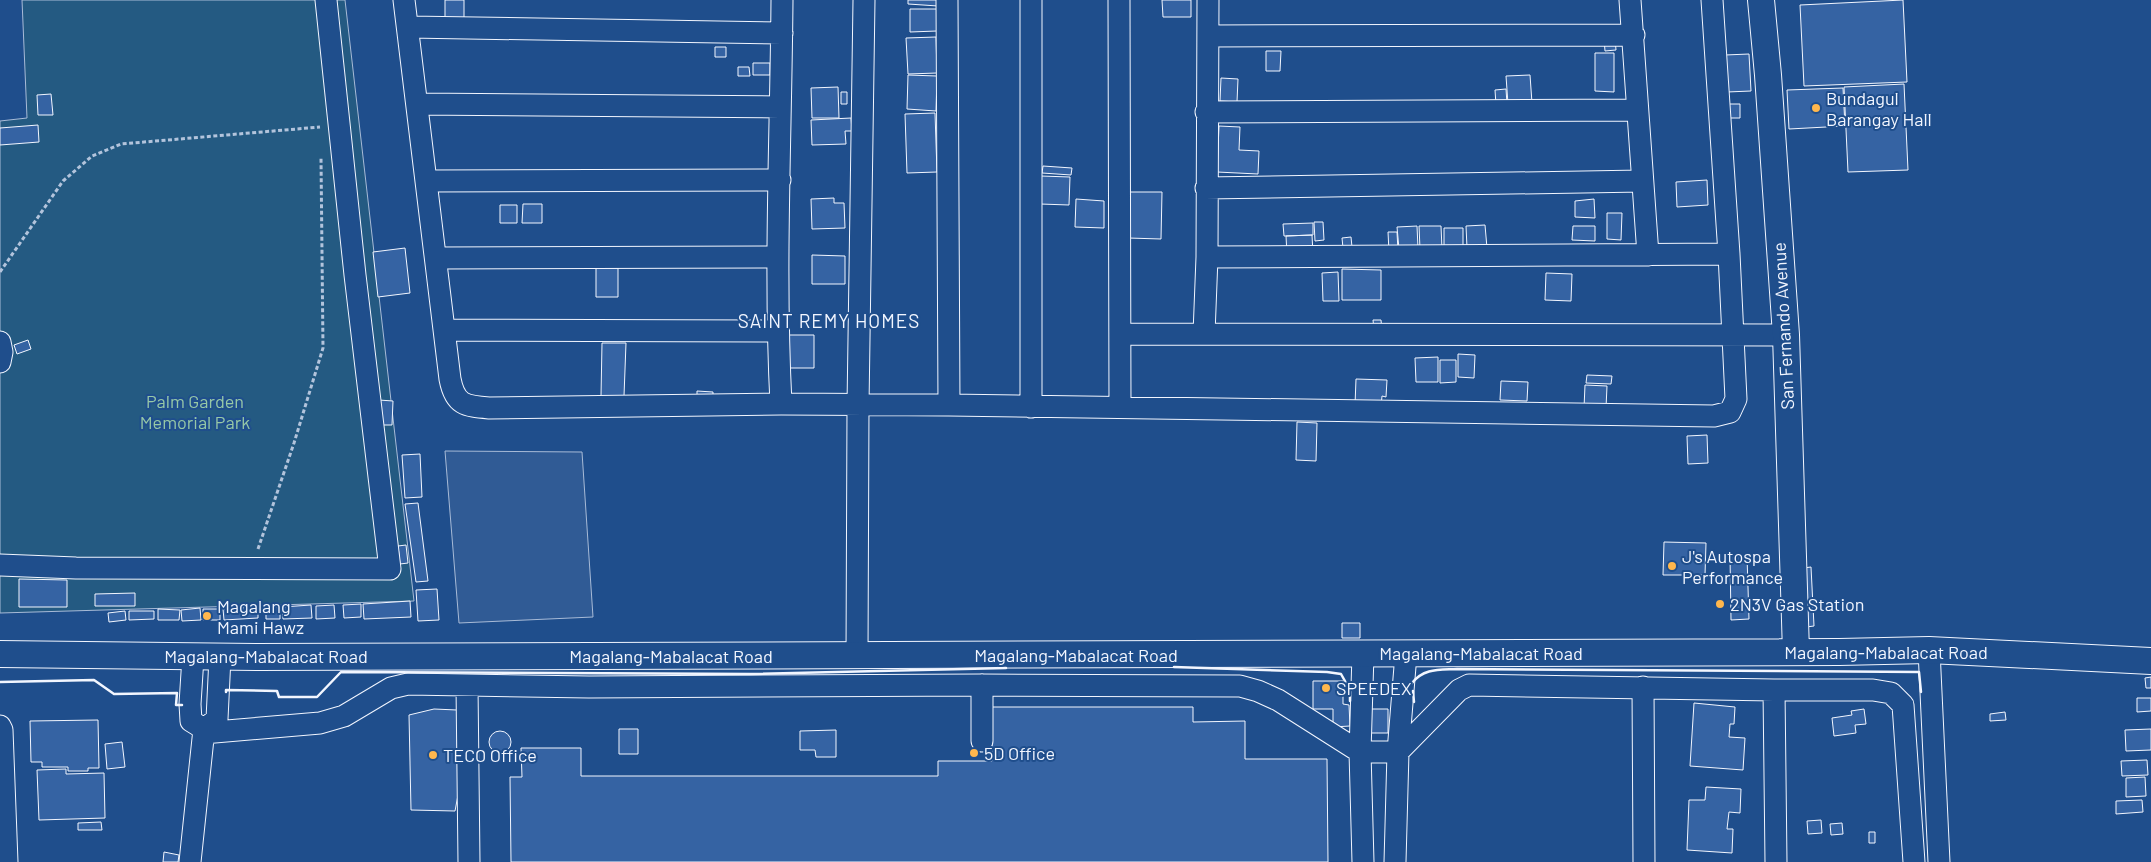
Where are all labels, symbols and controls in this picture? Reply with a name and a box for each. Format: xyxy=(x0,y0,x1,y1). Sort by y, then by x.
place label: Bundagul Barangay Hall xyxy=(1826,87,1932,130)
marker: Bundagul Barangay Hall xyxy=(1810,102,1822,114)
street label: San Fernando Avenue xyxy=(1768,242,1798,410)
district label: SAINT REMY HOMES xyxy=(738,309,920,332)
park label: Palm Garden Memorial Park xyxy=(140,390,250,433)
place label: J's Autospa Performance xyxy=(1682,545,1783,588)
marker: J's Autospa Performance xyxy=(1666,560,1678,572)
place label: 2N3V Gas Station xyxy=(1730,593,1865,615)
place label: Magalang Mami Hawz xyxy=(217,595,304,638)
marker: 2N3V Gas Station xyxy=(1714,598,1726,610)
marker: Magalang Mami Hawz xyxy=(201,610,213,622)
street label: Magalang-Mabalacat Road xyxy=(1784,641,1988,663)
street label: Magalang-Mabalacat Road xyxy=(1379,642,1583,664)
street label: Magalang-Mabalacat Road xyxy=(974,644,1178,666)
street label: Magalang-Mabalacat Road xyxy=(164,645,368,667)
street label: Magalang-Mabalacat Road xyxy=(569,645,773,667)
place label: SPEEDEX xyxy=(1336,677,1412,699)
marker: SPEEDEX xyxy=(1320,682,1332,694)
place label: 5D Office xyxy=(984,742,1055,764)
place label: TECO Office xyxy=(443,744,537,766)
marker: 5D Office xyxy=(968,747,980,759)
marker: TECO Office xyxy=(427,749,439,761)

